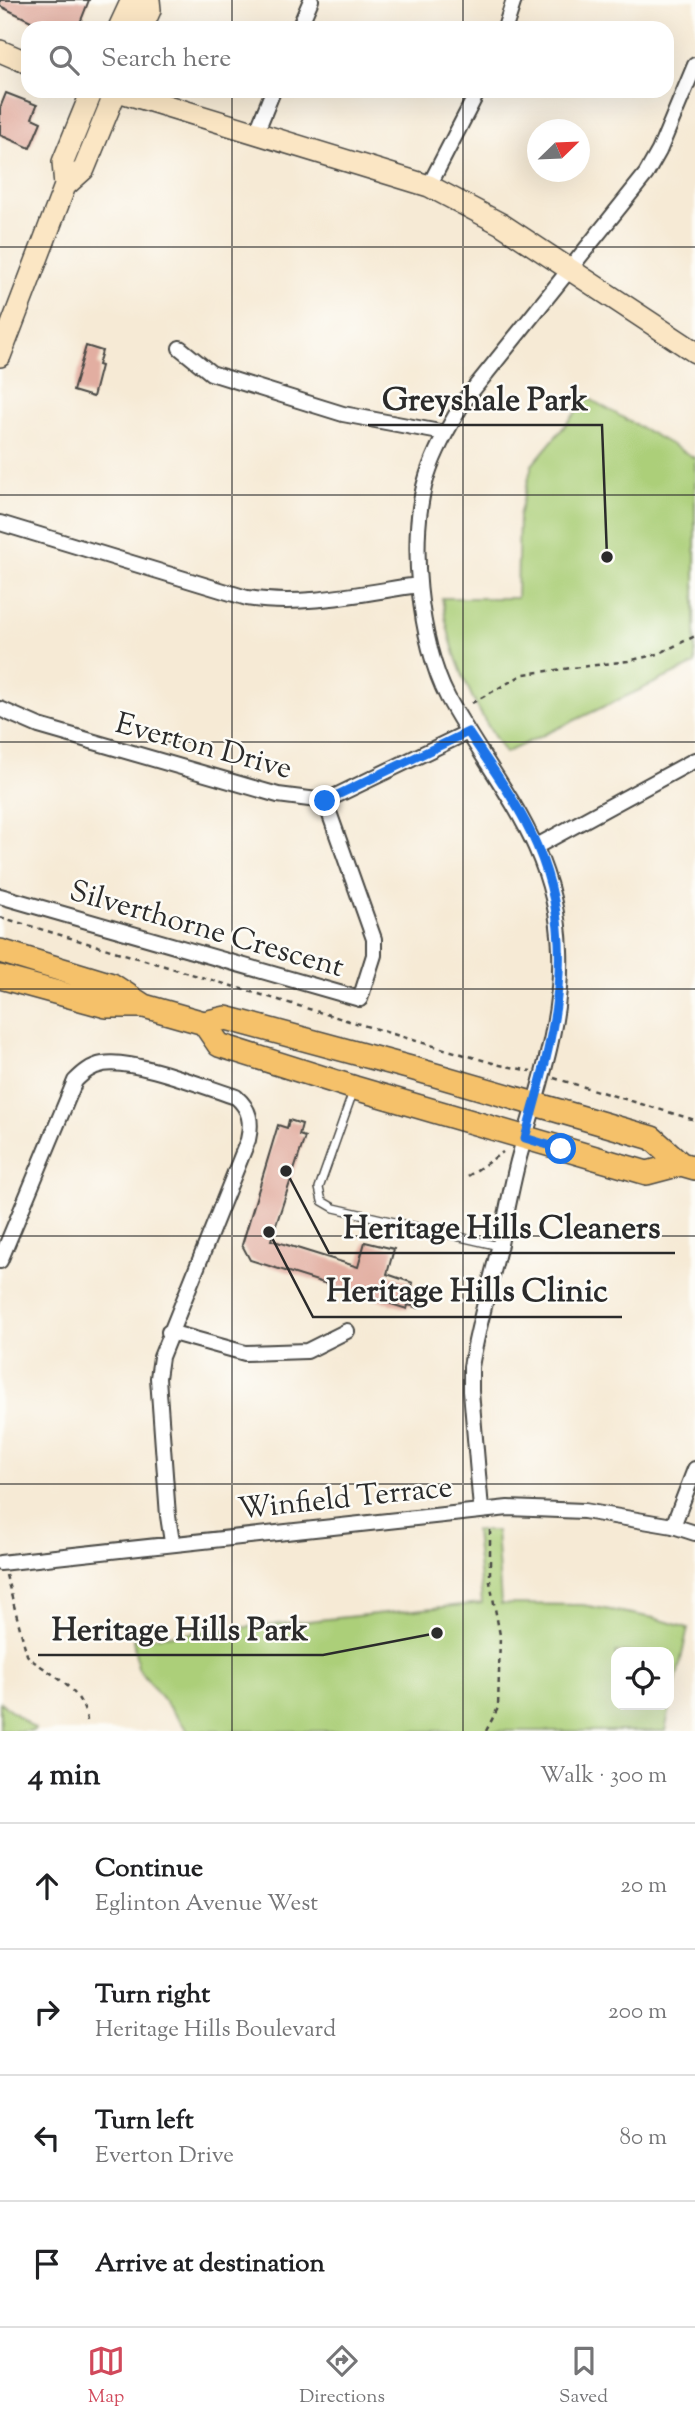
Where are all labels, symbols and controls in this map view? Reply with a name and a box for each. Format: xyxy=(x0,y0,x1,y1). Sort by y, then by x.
search box xyxy=(21,21,674,98)
icon: search xyxy=(45,41,83,79)
text: Search here xyxy=(101,41,231,78)
north arrow xyxy=(527,119,590,182)
callout: Greyshale Park xyxy=(368,372,602,425)
text: Greyshale Park xyxy=(382,379,589,425)
street label: Everton Drive xyxy=(110,703,296,792)
route end xyxy=(309,785,340,816)
street label: Silverthorne Crescent xyxy=(64,871,349,990)
route start xyxy=(545,1133,576,1164)
callout: Heritage Hills Cleaners xyxy=(329,1200,675,1253)
text: Heritage Hills Cleaners xyxy=(343,1207,661,1253)
callout: Heritage Hills Clinic xyxy=(313,1264,622,1317)
text: Heritage Hills Clinic xyxy=(326,1270,608,1316)
street label: Winfield Terrace xyxy=(236,1467,455,1532)
callout: Heritage Hills Park xyxy=(38,1602,323,1655)
text: Heritage Hills Park xyxy=(52,1609,309,1655)
map controls xyxy=(611,1647,674,1710)
button: locate xyxy=(611,1647,674,1710)
text: 4 min xyxy=(28,1755,101,1798)
text: Walk · 300 m xyxy=(540,1760,667,1793)
text: Continue xyxy=(95,1851,203,1888)
icon: ahead xyxy=(28,1867,66,1905)
text: 20 m xyxy=(620,1870,667,1903)
text: Eglinton Avenue West xyxy=(95,1888,318,1921)
text: Turn right xyxy=(95,1977,210,2014)
icon: right xyxy=(28,1993,66,2031)
text: 200 m xyxy=(608,1996,667,2029)
text: Heritage Hills Boulevard xyxy=(95,2014,336,2047)
text: Turn left xyxy=(95,2103,194,2140)
icon: left xyxy=(28,2119,66,2157)
text: 80 m xyxy=(619,2122,667,2155)
text: Everton Drive xyxy=(95,2140,234,2173)
icon: arrive xyxy=(28,2245,66,2283)
text: Arrive at destination xyxy=(95,2246,325,2283)
tab: Map xyxy=(87,2342,125,2411)
tab: Directions xyxy=(299,2342,385,2411)
tab: Saved xyxy=(559,2342,608,2411)

